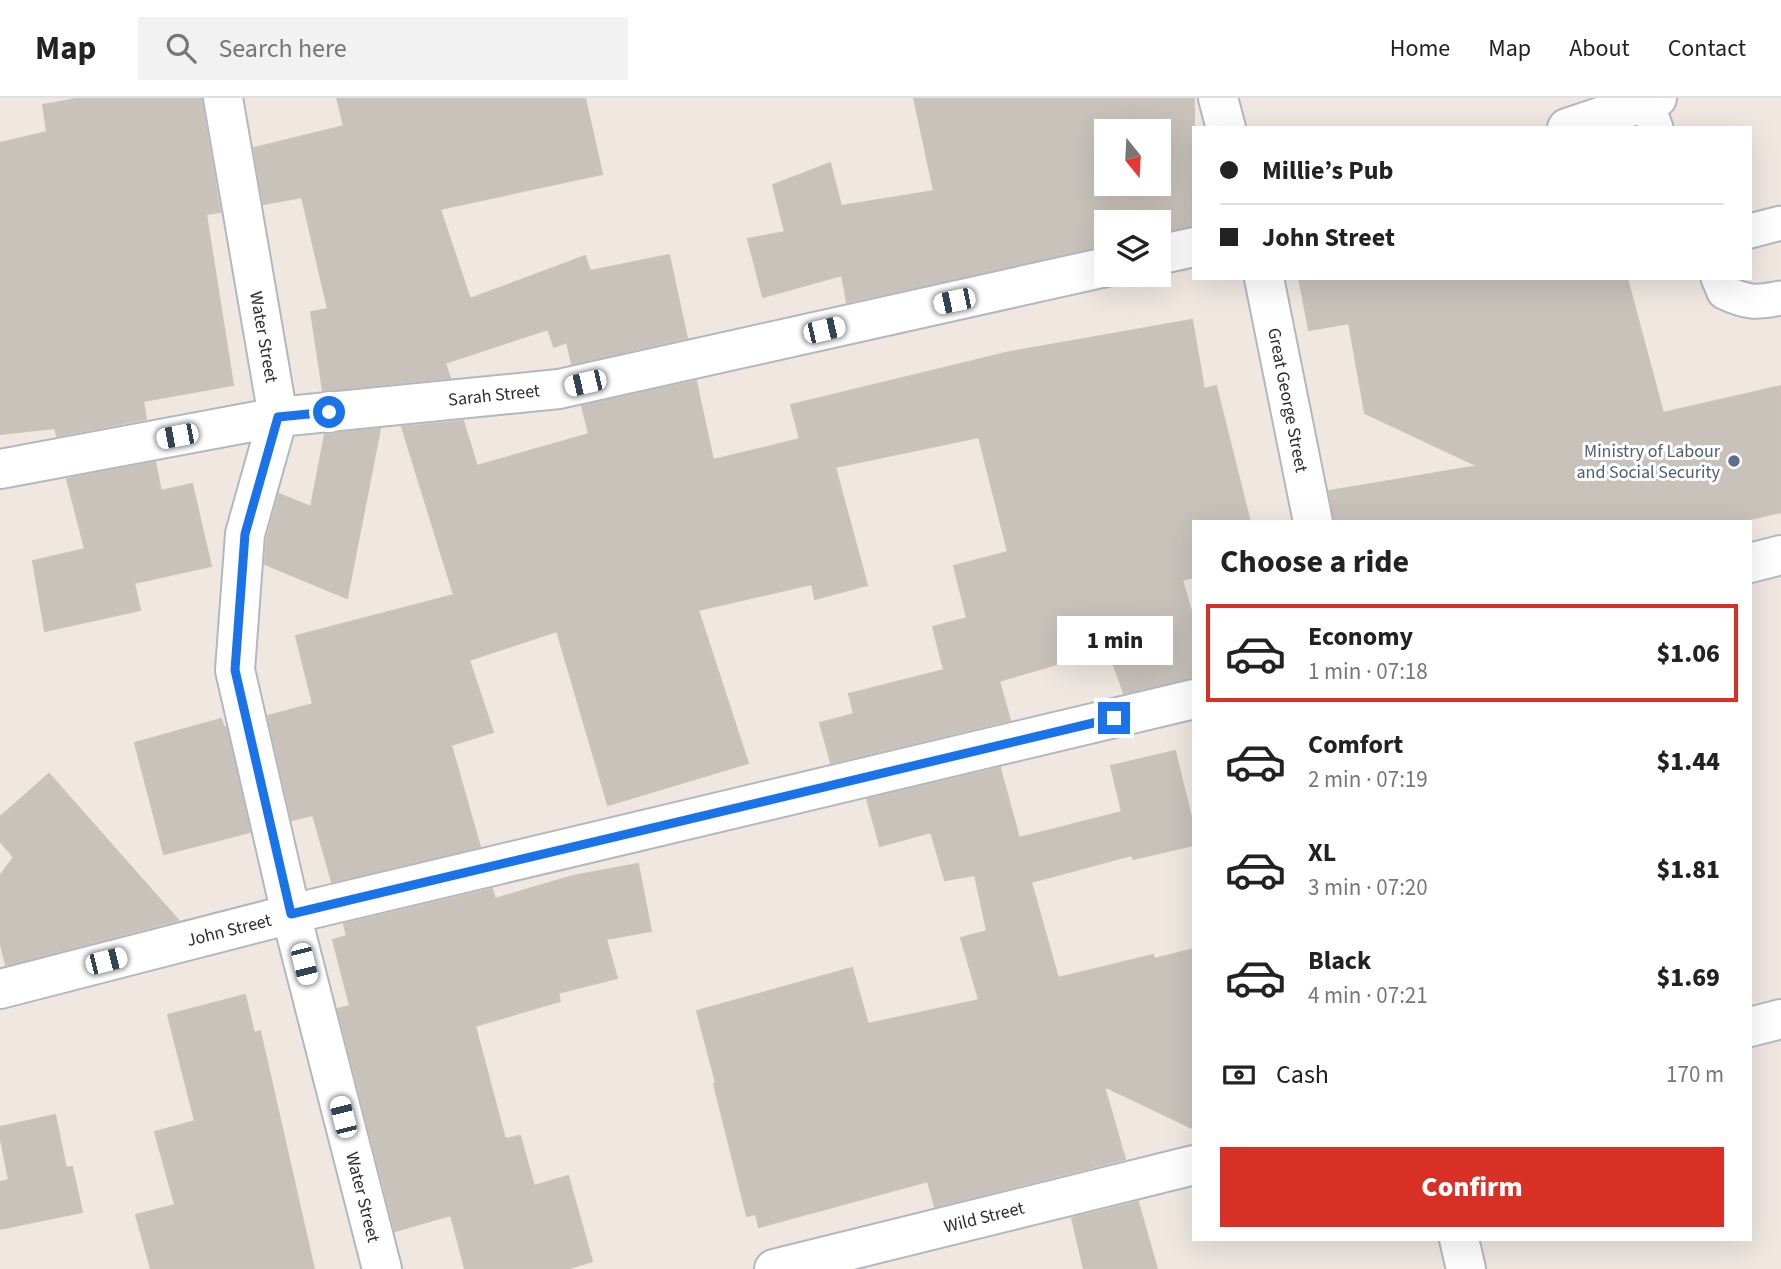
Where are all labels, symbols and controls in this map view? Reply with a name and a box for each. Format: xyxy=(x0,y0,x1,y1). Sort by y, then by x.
search box xyxy=(138,17,628,80)
text: Map xyxy=(35,25,96,72)
icon: search xyxy=(162,29,200,67)
text: Search here xyxy=(218,30,347,67)
text: Home xyxy=(1390,31,1450,66)
text: Map xyxy=(1488,31,1531,66)
text: About xyxy=(1569,31,1630,66)
text: Contact xyxy=(1668,31,1746,66)
north arrow xyxy=(1094,119,1171,196)
map controls xyxy=(1094,119,1171,287)
text: Millie’s Pub xyxy=(1262,152,1393,189)
button: layers xyxy=(1094,210,1171,287)
text: John Street xyxy=(1262,219,1395,256)
car xyxy=(932,286,977,316)
street label: Water Street xyxy=(243,289,284,385)
car xyxy=(802,315,847,345)
street label: Great George Street xyxy=(1261,326,1314,474)
car xyxy=(563,368,608,398)
street label: Sarah Street xyxy=(447,378,541,413)
route start xyxy=(313,396,345,428)
car xyxy=(155,422,200,450)
place label: Ministry of Labour and Social Security xyxy=(1577,439,1721,485)
marker: Ministry of Labour and Social Security xyxy=(1726,453,1742,469)
text: Choose a ride xyxy=(1220,539,1409,585)
callout: 1 min xyxy=(1056,616,1172,666)
text: Economy xyxy=(1308,618,1413,655)
icon: car xyxy=(1224,622,1287,685)
text: 1 min xyxy=(1087,624,1143,657)
text: $1.06 xyxy=(1656,635,1720,672)
text: 1 min · 07:18 xyxy=(1308,655,1428,688)
route end xyxy=(1098,702,1130,734)
text: Comfort xyxy=(1308,726,1403,763)
icon: car xyxy=(1224,730,1287,793)
text: $1.44 xyxy=(1656,743,1720,780)
text: 2 min · 07:19 xyxy=(1308,763,1428,796)
text: XL xyxy=(1308,834,1336,871)
icon: car xyxy=(1224,838,1287,901)
text: $1.81 xyxy=(1656,851,1720,888)
text: 3 min · 07:20 xyxy=(1308,871,1428,904)
street label: John Street xyxy=(184,908,274,953)
car xyxy=(289,941,320,987)
text: Black xyxy=(1308,942,1371,979)
car xyxy=(84,946,129,976)
icon: car xyxy=(1224,946,1287,1009)
text: $1.69 xyxy=(1656,959,1720,996)
text: 4 min · 07:21 xyxy=(1308,979,1428,1012)
icon: cash xyxy=(1220,1056,1258,1094)
text: Cash xyxy=(1276,1056,1329,1093)
text: 170 m xyxy=(1666,1058,1724,1091)
car xyxy=(328,1094,359,1140)
button: Confirm xyxy=(1220,1147,1724,1227)
street label: Water Street xyxy=(339,1149,386,1245)
street label: Wild Street xyxy=(941,1195,1027,1240)

